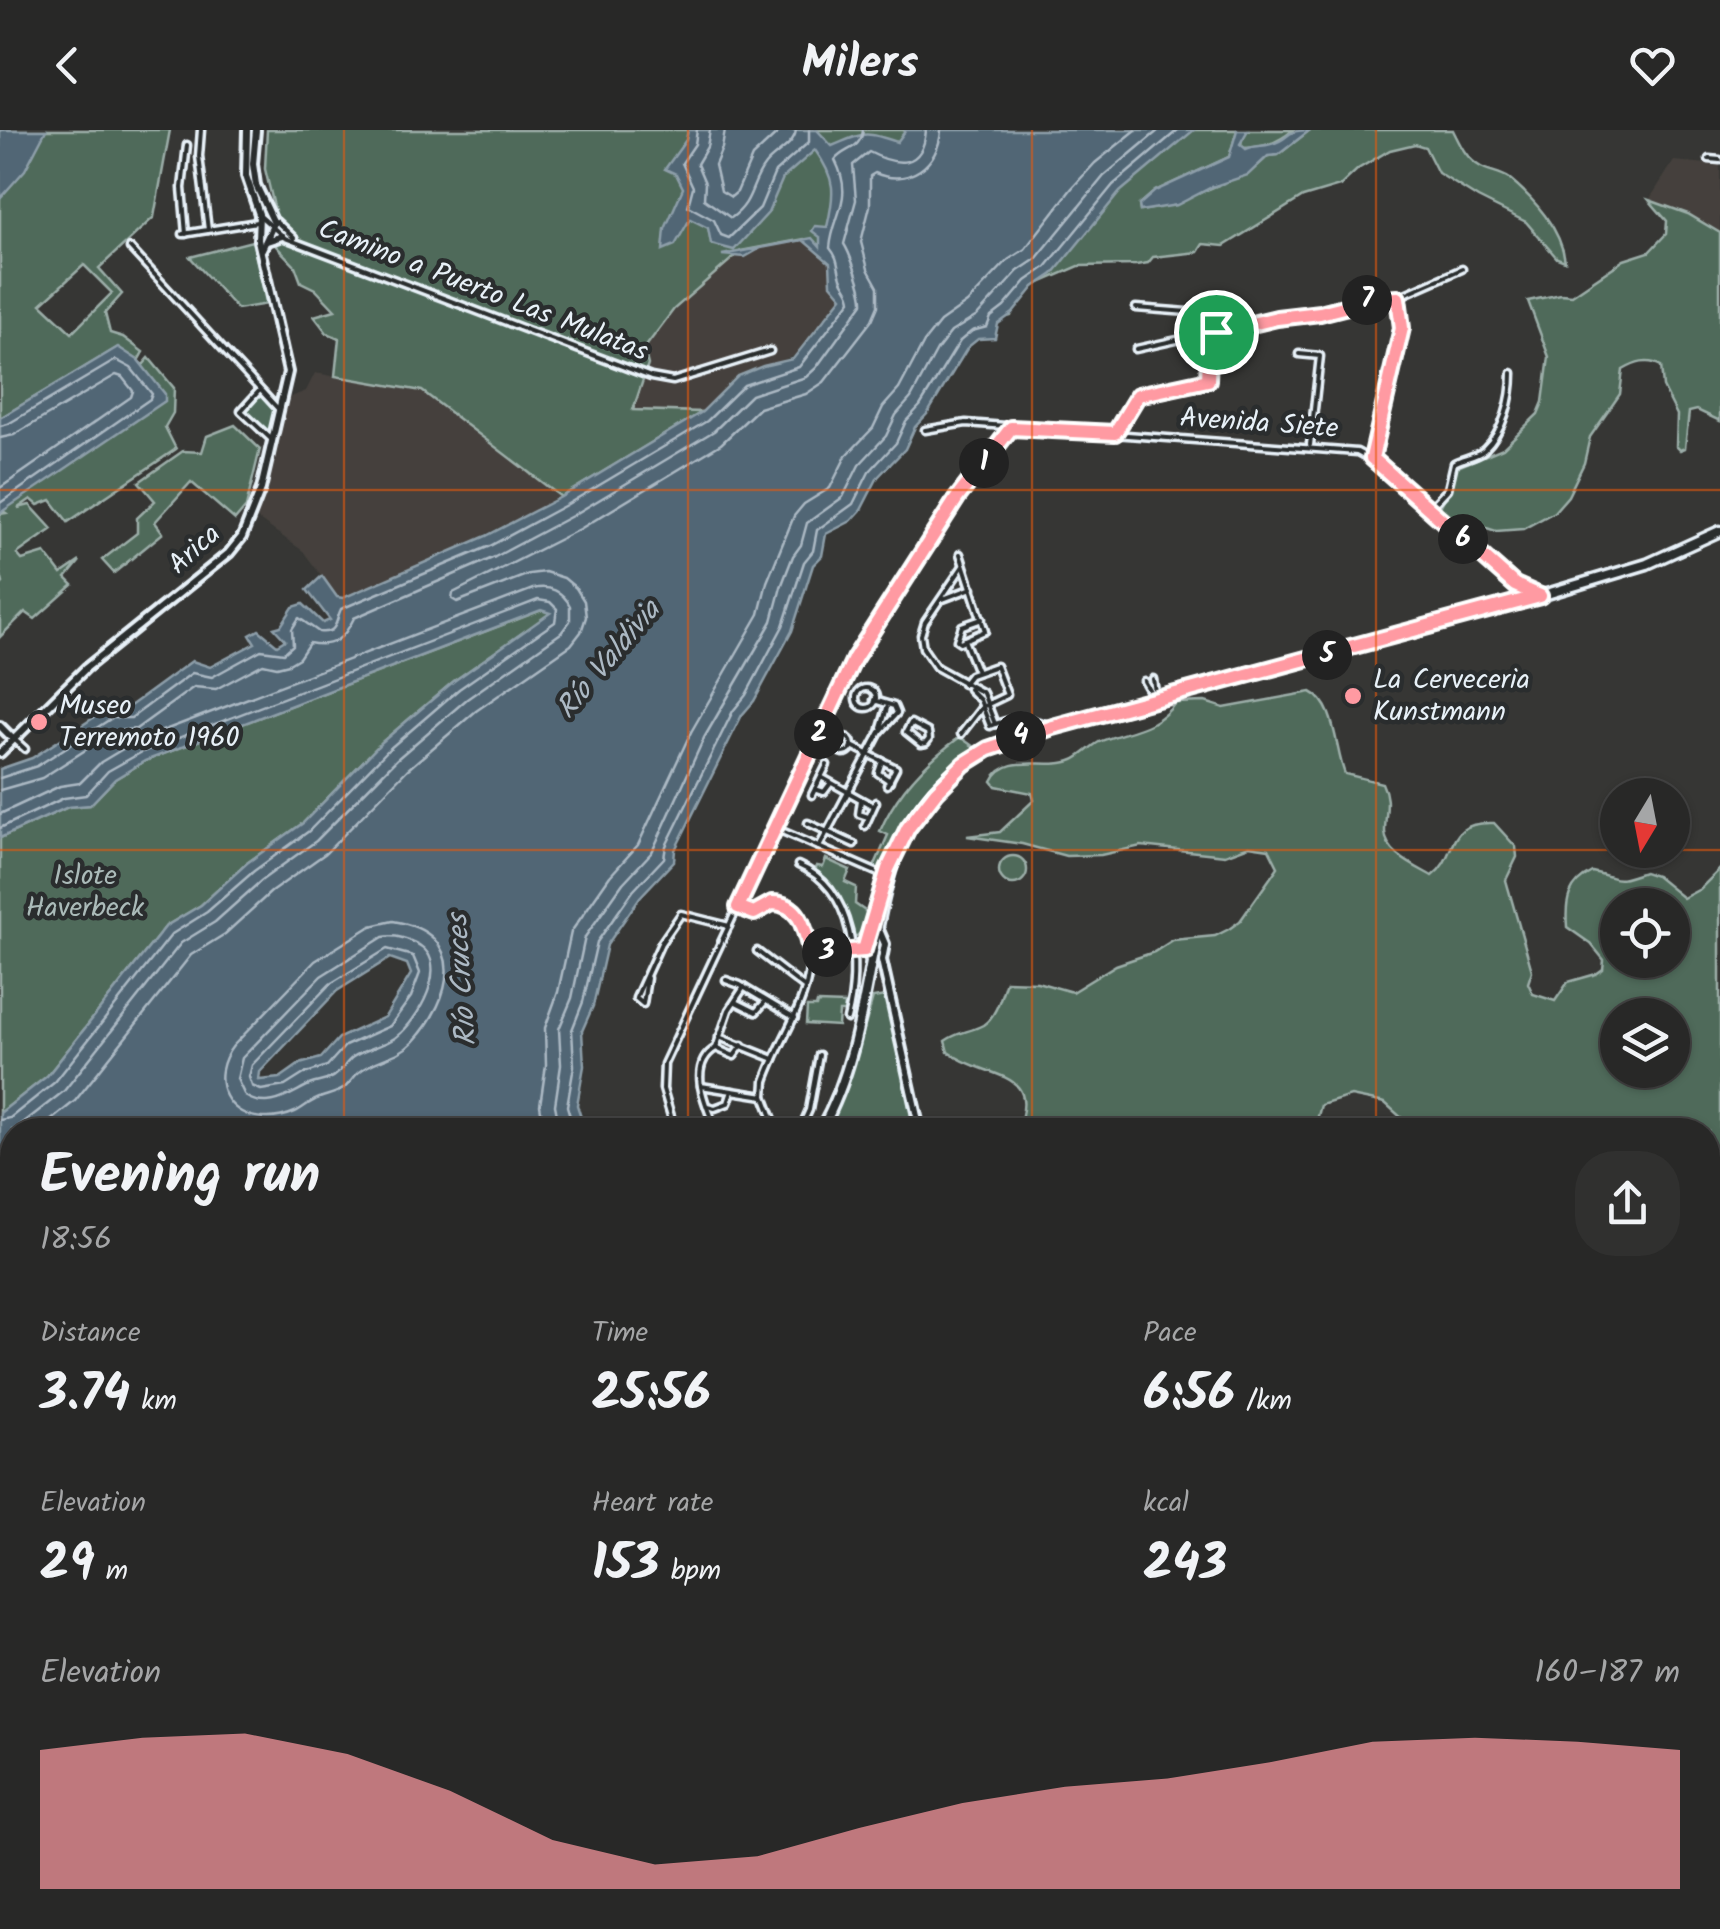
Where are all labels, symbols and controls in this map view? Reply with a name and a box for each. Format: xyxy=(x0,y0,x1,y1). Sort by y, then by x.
text: Milers xyxy=(802,29,918,101)
icon: back xyxy=(40,38,95,93)
icon: heart xyxy=(1625,38,1680,93)
street label: Camino a Puerto Las Mulatas xyxy=(311,207,655,375)
pin: 7 xyxy=(1342,275,1392,325)
text: 7 xyxy=(1360,277,1374,322)
pin xyxy=(1174,290,1259,375)
icon: arrive xyxy=(1189,305,1244,360)
street label: Avenida Siete xyxy=(1178,396,1340,452)
pin: 1 xyxy=(959,438,1009,488)
text: 1 xyxy=(980,440,988,485)
street label: Arica xyxy=(158,514,232,586)
pin: 6 xyxy=(1438,514,1488,564)
text: 6 xyxy=(1455,516,1471,561)
water label: Río Valdivia xyxy=(544,588,675,730)
pin: 5 xyxy=(1302,630,1352,680)
text: 5 xyxy=(1320,632,1334,677)
place label: La Cerveceria Kunstmann xyxy=(1373,658,1530,735)
place label: Museo Terremoto 1960 xyxy=(59,684,239,761)
marker: La Cerveceria Kunstmann xyxy=(1342,685,1364,707)
pin: 2 xyxy=(794,709,844,759)
marker: Museo Terremoto 1960 xyxy=(28,711,50,733)
text: 2 xyxy=(811,711,827,756)
pin: 4 xyxy=(996,711,1046,761)
text: 4 xyxy=(1013,713,1029,758)
north arrow xyxy=(1600,778,1690,868)
map controls xyxy=(1600,778,1690,1088)
park label: Islote Haverbeck xyxy=(26,854,145,931)
button: locate xyxy=(1600,888,1690,978)
water label: Río Cruces xyxy=(434,909,492,1048)
pin: 3 xyxy=(802,927,852,977)
text: 3 xyxy=(819,929,835,974)
button: layers xyxy=(1600,998,1690,1088)
text: Evening run xyxy=(40,1134,320,1221)
button: share xyxy=(1575,1151,1680,1256)
text: 18:56 xyxy=(40,1215,112,1266)
text: Distance xyxy=(40,1311,141,1356)
text: Time xyxy=(592,1311,648,1356)
text: Pace xyxy=(1143,1311,1197,1356)
text: 3.74 xyxy=(40,1356,130,1436)
text: 25:56 xyxy=(592,1356,711,1436)
text: 6:56 xyxy=(1143,1356,1235,1436)
text: km xyxy=(130,1379,177,1424)
text: /km xyxy=(1235,1379,1292,1424)
text: Elevation xyxy=(40,1481,146,1526)
text: Heart rate xyxy=(592,1481,713,1526)
text: kcal xyxy=(1143,1481,1189,1526)
text: 29 xyxy=(40,1526,94,1606)
text: 153 xyxy=(592,1526,659,1606)
text: 243 xyxy=(1143,1526,1227,1606)
text: m xyxy=(94,1549,128,1594)
text: bpm xyxy=(659,1549,721,1594)
text: Elevation xyxy=(40,1648,161,1699)
text: 160–187 m xyxy=(1534,1648,1680,1699)

